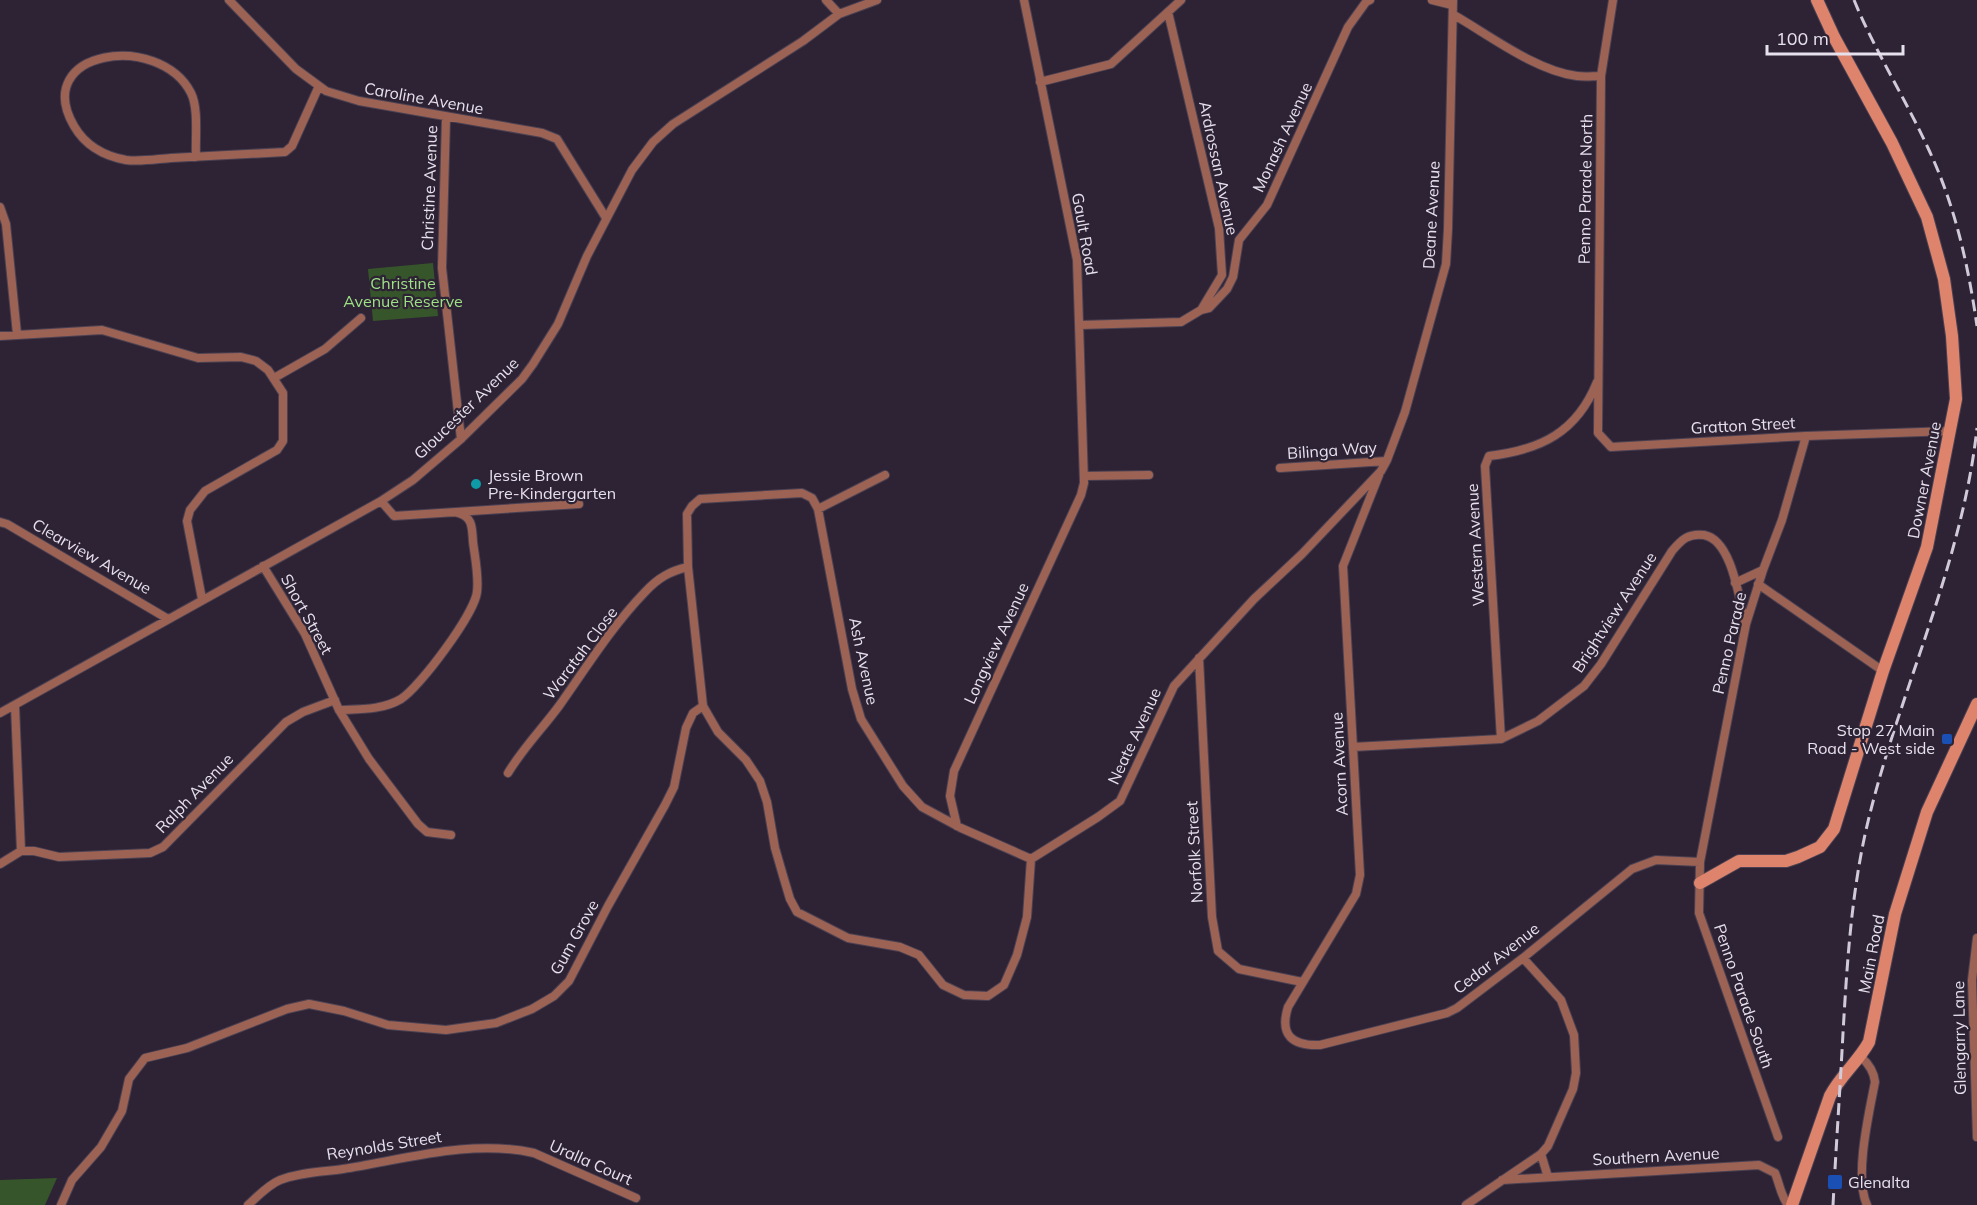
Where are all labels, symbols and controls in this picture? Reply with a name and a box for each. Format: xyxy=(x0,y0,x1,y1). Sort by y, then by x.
scale bar xyxy=(1767,18,1904,56)
text: 100 m xyxy=(1776,27,1829,50)
street label: Caroline Avenue xyxy=(363,78,485,118)
street label: Monash Avenue xyxy=(1248,79,1316,195)
street label: Ardrossan Avenue xyxy=(1195,99,1243,237)
street label: Penno Parade North xyxy=(1574,114,1596,264)
street label: Christine Avenue xyxy=(417,125,441,251)
street label: Deane Avenue xyxy=(1418,160,1444,270)
street label: Gault Road xyxy=(1068,191,1102,277)
park label: Christine Avenue Reserve xyxy=(343,273,463,311)
street label: Gloucester Avenue xyxy=(409,353,523,463)
street label: Gratton Street xyxy=(1690,412,1796,438)
street label: Downer Avenue xyxy=(1903,420,1945,540)
street label: Bilinga Way xyxy=(1286,437,1378,463)
place label: Jessie Brown Pre-Kindergarten xyxy=(488,465,616,503)
marker: Jessie Brown Pre-Kindergarten xyxy=(469,477,483,491)
street label: Western Avenue xyxy=(1462,483,1488,607)
street label: Clearview Avenue xyxy=(29,514,155,598)
street label: Brightview Avenue xyxy=(1568,548,1660,676)
street label: Short Street xyxy=(277,570,337,658)
street label: Longview Avenue xyxy=(959,579,1033,707)
street label: Penno Parade xyxy=(1708,590,1750,696)
street label: Waratah Close xyxy=(539,603,621,703)
street label: Ash Avenue xyxy=(845,615,883,707)
street label: Neate Avenue xyxy=(1103,684,1165,788)
street label: Acorn Avenue xyxy=(1326,712,1352,816)
place label: Stop 27 Main Road - West side xyxy=(1807,720,1935,758)
marker: Stop 27 Main Road - West side xyxy=(1940,732,1954,746)
street label: Ralph Avenue xyxy=(151,749,237,837)
street label: Norfolk Street xyxy=(1181,800,1207,904)
street label: Gum Grove xyxy=(545,896,603,978)
street label: Main Road xyxy=(1854,913,1888,995)
street label: Cedar Avenue xyxy=(1449,918,1543,998)
street label: Penno Parade South xyxy=(1710,921,1778,1071)
street label: Glengarry Lane xyxy=(1948,981,1970,1095)
street label: Reynolds Street xyxy=(325,1126,443,1164)
street label: Uralla Court xyxy=(546,1135,636,1189)
street label: Southern Avenue xyxy=(1592,1143,1720,1169)
place label: Glenalta xyxy=(1848,1172,1910,1192)
marker: Glenalta xyxy=(1826,1173,1844,1191)

